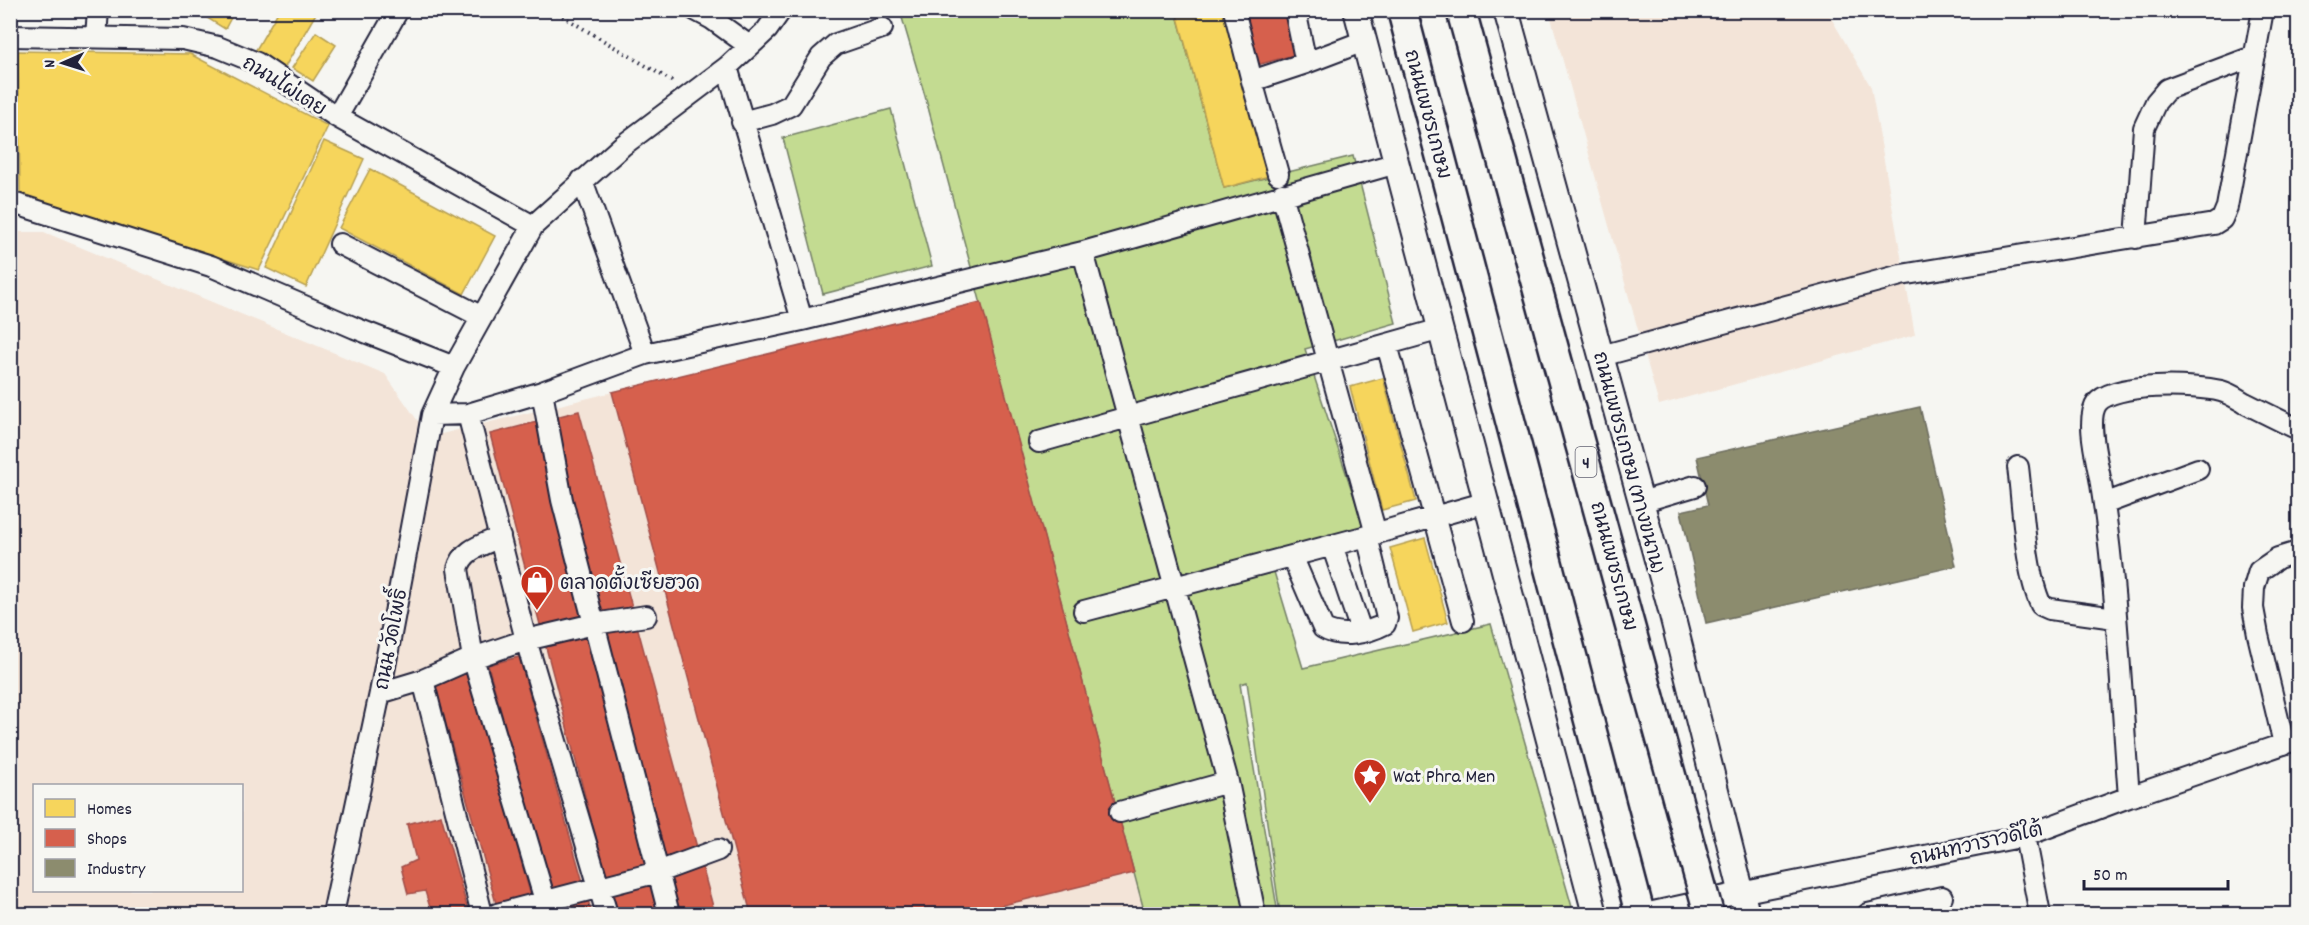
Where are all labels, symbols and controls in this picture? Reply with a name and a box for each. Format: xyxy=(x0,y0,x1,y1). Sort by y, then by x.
north arrow xyxy=(33,33,93,93)
street label: ถนนเพชรเกษม xyxy=(1395,47,1457,183)
street label: ถนนไผ่เตย xyxy=(236,49,332,125)
text: N xyxy=(39,59,62,68)
street label: ถนนเพชรเกษม (ทางขนาน) xyxy=(1589,349,1671,575)
road number: 4 xyxy=(1576,447,1596,477)
street label: ถนนเพชรเกษม xyxy=(1586,499,1644,633)
shop icon: ตลาดตั้งเซียฮวด xyxy=(519,564,555,611)
place label: ตลาดตั้งเซียฮวด xyxy=(560,564,700,599)
street label: ถนน วัดโพธิ์ xyxy=(362,585,417,693)
place icon: Wat Phra Men xyxy=(1352,757,1388,804)
place label: Wat Phra Men xyxy=(1393,764,1495,792)
legend xyxy=(33,784,243,892)
text: Homes xyxy=(87,798,132,823)
street label: ถนนทวาราวดีใต้ xyxy=(1907,815,2046,875)
text: Shops xyxy=(87,828,127,853)
scale bar xyxy=(2084,853,2228,891)
text: Industry xyxy=(87,858,146,883)
text: 50 m xyxy=(2093,864,2128,889)

